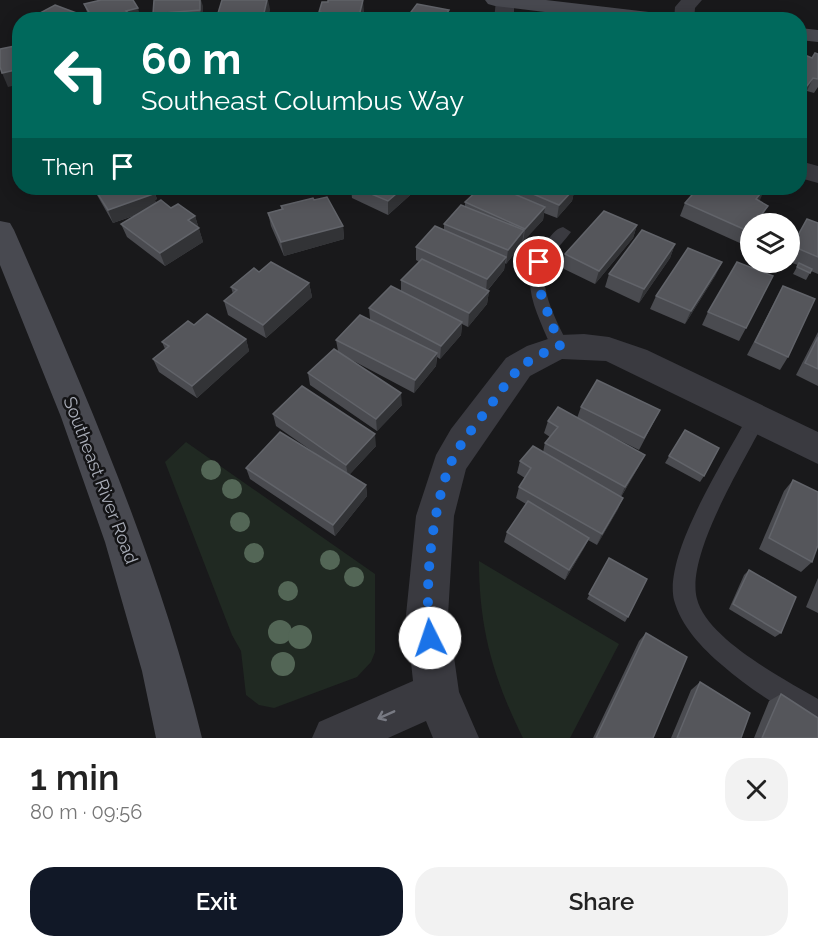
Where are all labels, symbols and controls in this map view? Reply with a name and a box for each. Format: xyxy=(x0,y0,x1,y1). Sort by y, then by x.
text: 60 m xyxy=(141,35,241,84)
icon: left xyxy=(42,36,120,114)
text: Southeast Columbus Way xyxy=(141,85,464,116)
icon: arrive xyxy=(106,150,139,183)
text: Then xyxy=(42,154,94,180)
map controls xyxy=(740,213,800,273)
button: layers xyxy=(740,213,800,273)
pin xyxy=(513,236,564,287)
icon: arrive xyxy=(522,245,555,278)
street label: Southeast River Road xyxy=(59,393,143,567)
position arrow xyxy=(398,606,462,670)
one-way arrow xyxy=(377,710,395,722)
text: 1 min xyxy=(30,756,119,798)
button: close xyxy=(725,758,788,821)
text: 80 m · 09:56 xyxy=(30,800,142,824)
button: Exit xyxy=(30,867,403,936)
button: Share xyxy=(415,867,788,936)

